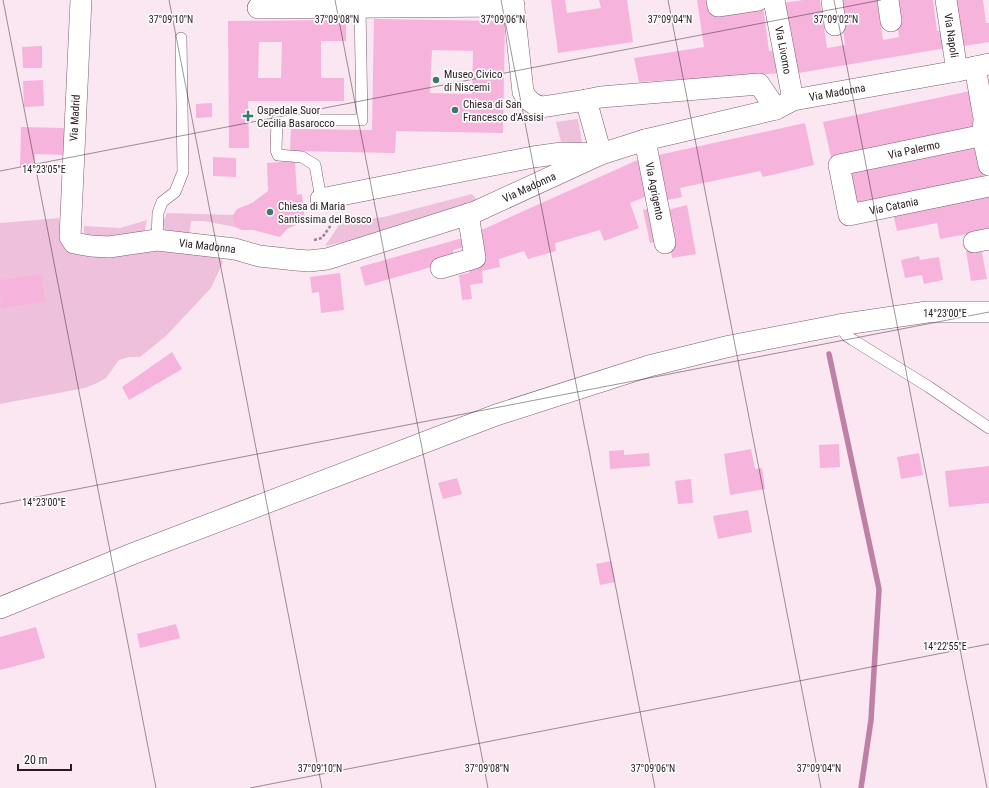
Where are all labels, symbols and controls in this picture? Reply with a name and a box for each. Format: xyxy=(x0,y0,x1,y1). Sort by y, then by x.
street label: Via Napoli xyxy=(942,13,961,59)
text: 37°09'10"N xyxy=(149,14,193,25)
text: 37°09'08"N xyxy=(315,14,359,25)
text: 37°09'06"N xyxy=(481,14,525,25)
text: 37°09'04"N xyxy=(648,14,692,25)
text: 37°09'02"N xyxy=(814,14,858,25)
street label: Via Livorno xyxy=(773,25,795,76)
place label: Museo Civico di Niscemi xyxy=(444,68,503,94)
marker: Museo Civico di Niscemi xyxy=(431,75,441,85)
street label: Via Madonna xyxy=(808,81,866,104)
street label: Via Madrid xyxy=(67,94,83,142)
place label: Chiesa di San Francesco d'Assisi xyxy=(463,98,543,124)
place label: Ospedale Suor Cecilia Basarocco xyxy=(257,104,335,130)
marker: Chiesa di San Francesco d'Assisi xyxy=(450,105,460,115)
marker: Ospedale Suor Cecilia Basarocco xyxy=(242,110,254,122)
street label: Via Palermo xyxy=(887,138,942,162)
street label: Via Agrigento xyxy=(643,161,667,222)
text: 14°23'05"E xyxy=(22,164,66,175)
street label: Via Madonna xyxy=(500,169,558,205)
street label: Via Catania xyxy=(868,194,920,217)
place label: Chiesa di Maria Santissima del Bosco xyxy=(278,200,372,226)
marker: Chiesa di Maria Santissima del Bosco xyxy=(265,207,275,217)
street label: Via Madonna xyxy=(178,236,236,256)
text: 14°23'00"E xyxy=(923,308,967,319)
text: 14°23'00"E xyxy=(22,497,66,508)
text: 14°22'55"E xyxy=(923,641,967,652)
scale bar xyxy=(18,746,71,772)
text: 20 m xyxy=(24,753,48,767)
text: 37°09'10"N xyxy=(298,763,342,774)
text: 37°09'08"N xyxy=(465,763,509,774)
text: 37°09'06"N xyxy=(631,763,675,774)
text: 37°09'04"N xyxy=(797,763,841,774)

